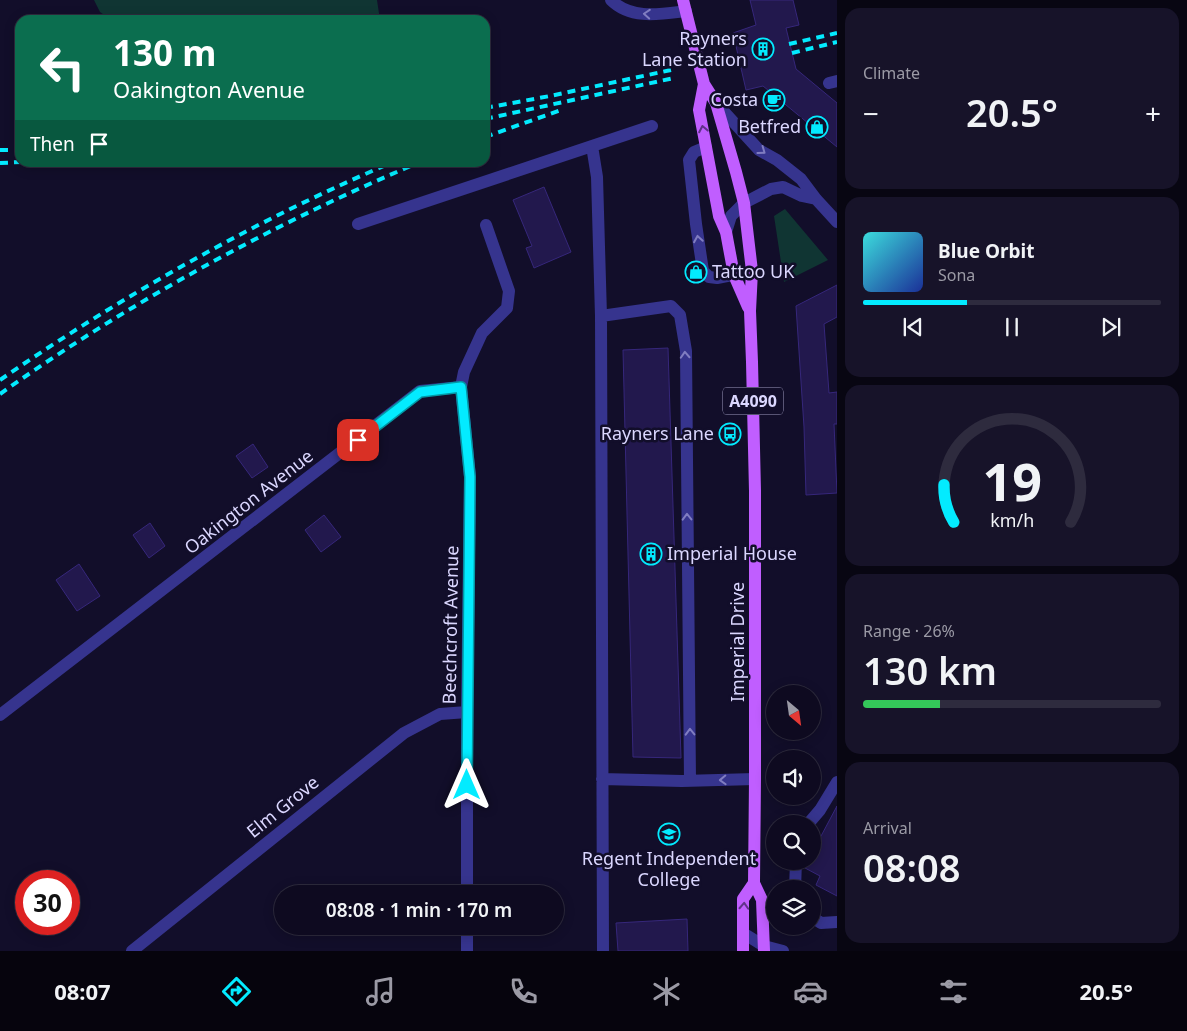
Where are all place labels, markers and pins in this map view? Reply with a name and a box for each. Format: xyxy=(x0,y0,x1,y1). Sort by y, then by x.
place label: Rayners Lane Station xyxy=(642,26,747,71)
building icon: Rayners Lane Station xyxy=(751,37,775,61)
place label: Costa xyxy=(711,87,758,111)
cafe icon: Costa xyxy=(762,88,786,112)
place label: Betfred xyxy=(738,114,801,138)
shop icon: Betfred xyxy=(805,115,829,139)
place label: Tattoo UK xyxy=(712,259,795,283)
shop icon: Tattoo UK xyxy=(684,260,708,284)
pin xyxy=(337,419,379,461)
place label: Rayners Lane xyxy=(601,421,714,445)
bus stop icon: Rayners Lane xyxy=(718,422,742,446)
place label: Imperial House xyxy=(667,541,797,565)
building icon: Imperial House xyxy=(639,542,663,566)
school or university icon: Regent Independent College xyxy=(657,822,681,846)
place label: Regent Independent College xyxy=(582,846,757,891)

